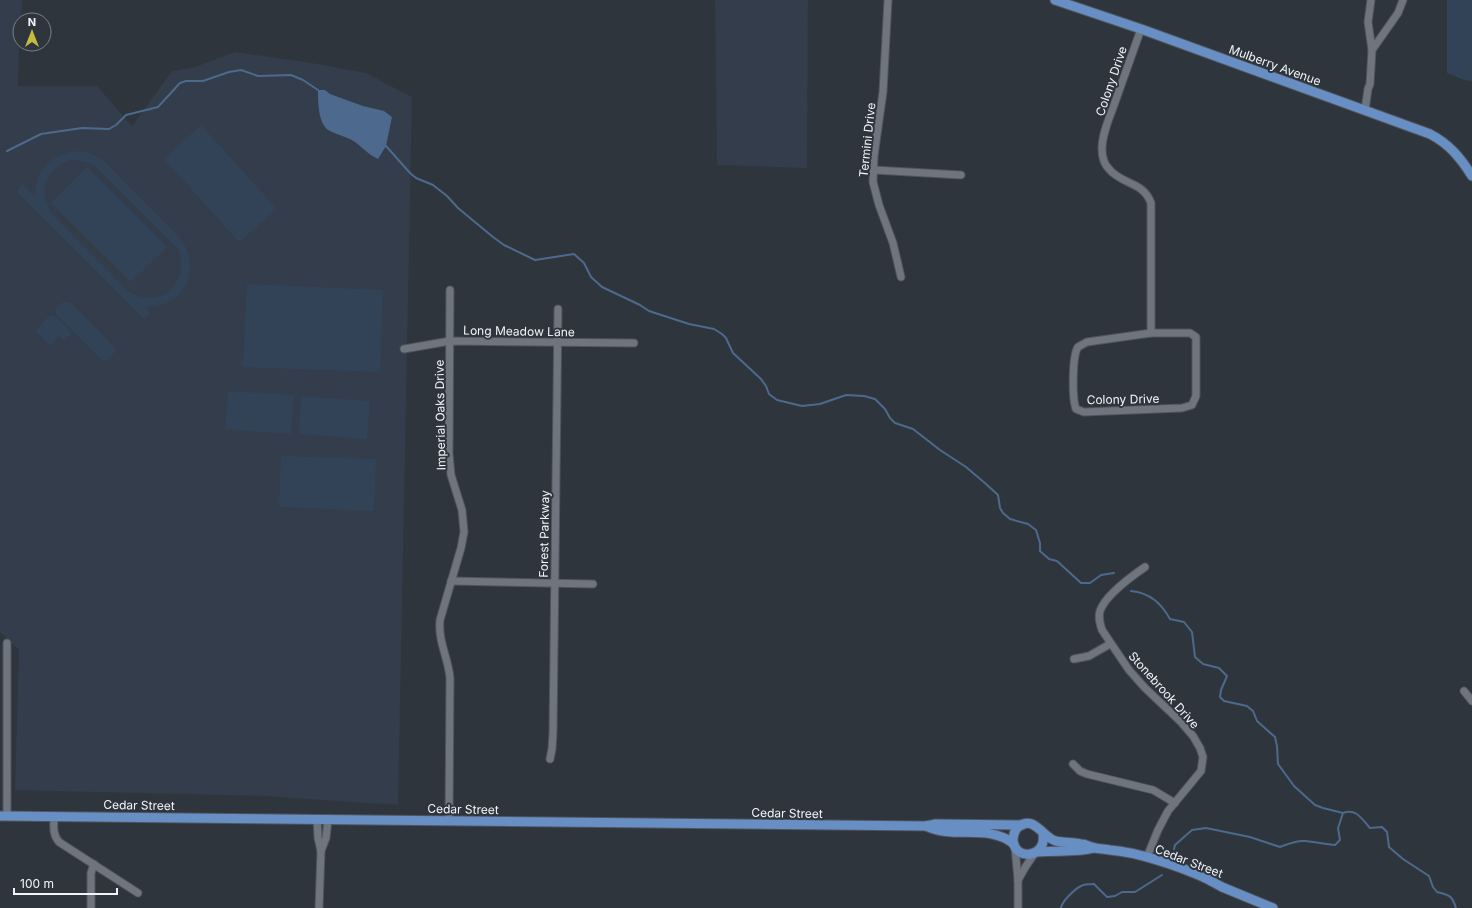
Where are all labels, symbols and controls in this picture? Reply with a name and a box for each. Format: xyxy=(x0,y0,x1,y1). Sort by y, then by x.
north arrow xyxy=(12,12,52,52)
text: N xyxy=(28,15,36,29)
street label: Mulberry Avenue xyxy=(1227,41,1323,89)
street label: Colony Drive xyxy=(1092,44,1130,118)
street label: Termini Drive xyxy=(856,102,878,178)
street label: Long Meadow Lane xyxy=(463,323,575,339)
street label: Imperial Oaks Drive xyxy=(432,360,448,470)
street label: Colony Drive xyxy=(1086,391,1160,407)
street label: Forest Parkway xyxy=(536,490,552,578)
street label: Stonebrook Drive xyxy=(1125,648,1203,732)
street label: Cedar Street xyxy=(103,797,175,813)
street label: Cedar Street xyxy=(427,801,499,817)
street label: Cedar Street xyxy=(751,805,823,821)
street label: Cedar Street xyxy=(1153,841,1225,881)
scale bar xyxy=(14,870,117,896)
text: 100 m xyxy=(20,876,54,891)

